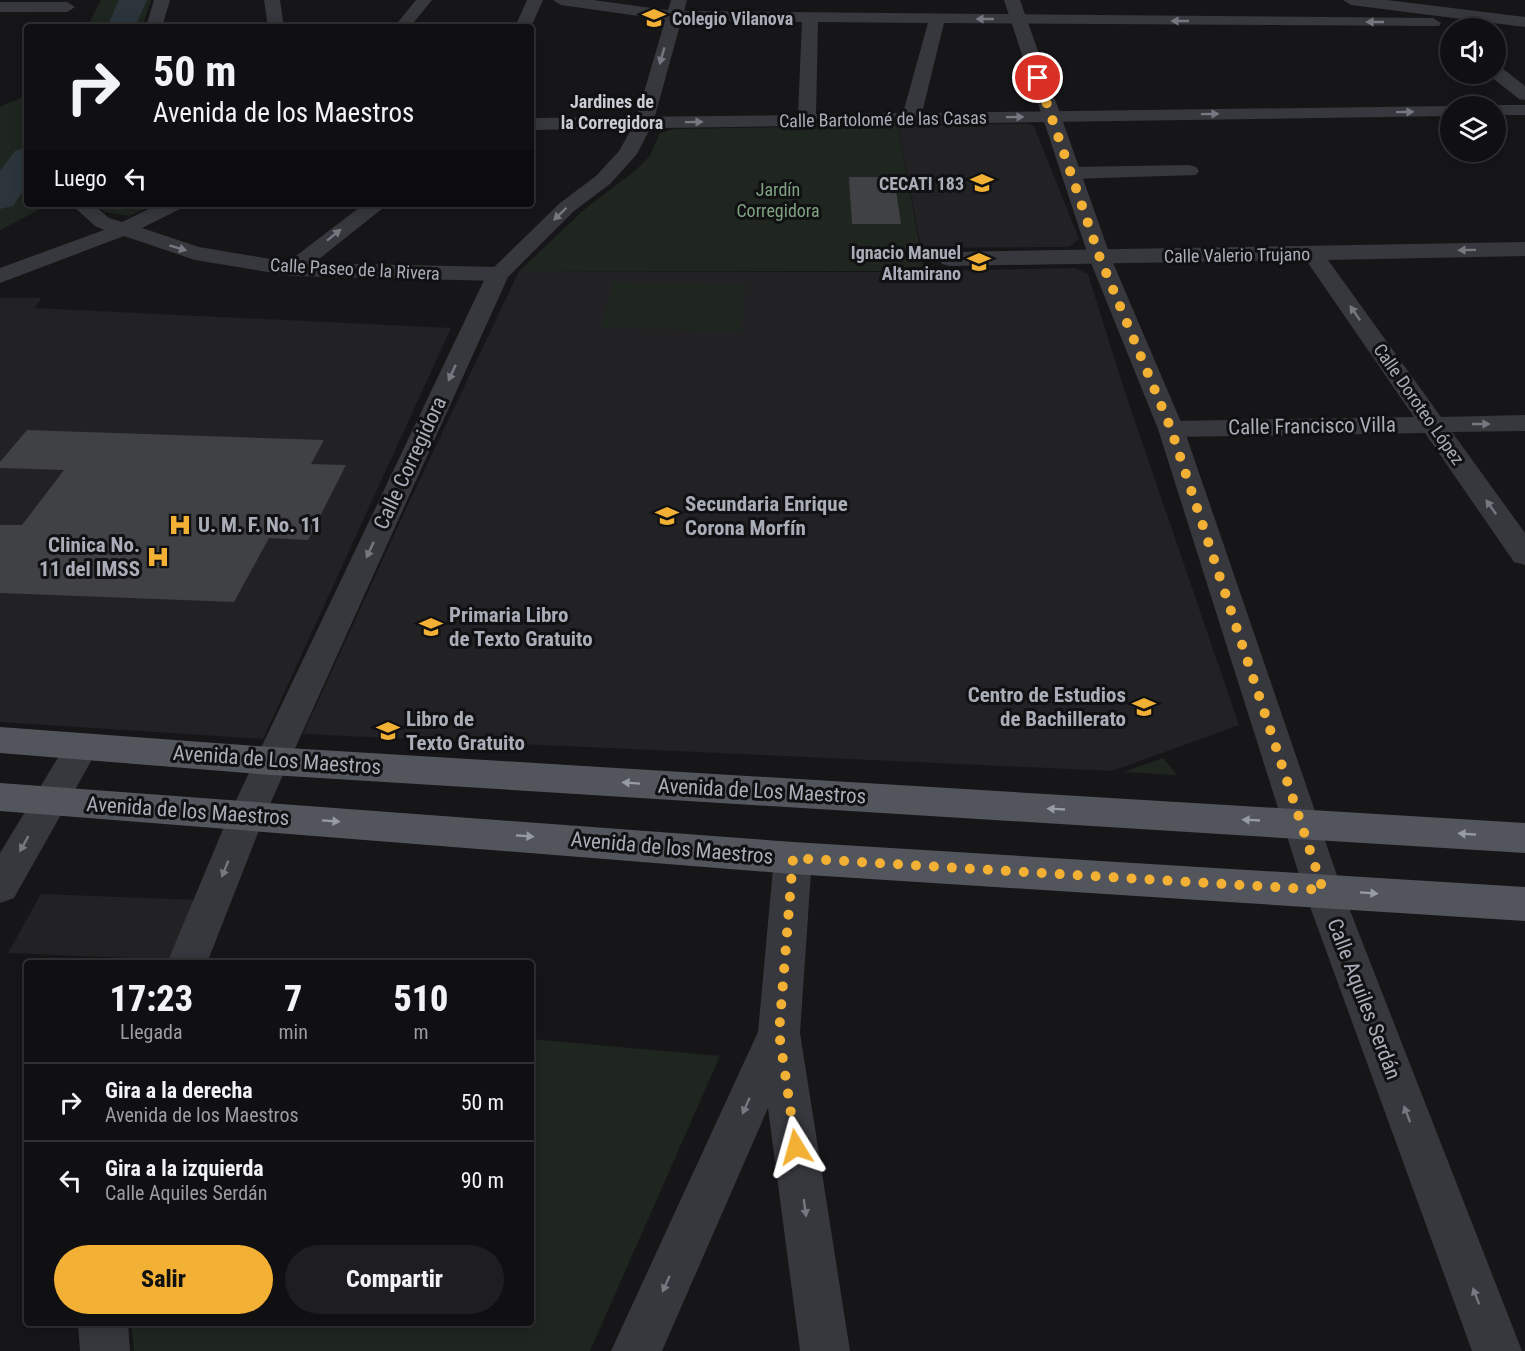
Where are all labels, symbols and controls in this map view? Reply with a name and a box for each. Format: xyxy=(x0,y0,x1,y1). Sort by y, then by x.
school or university icon: Colegio Vilanova xyxy=(641,5,667,31)
place label: Colegio Vilanova xyxy=(672,8,793,29)
one-way arrow xyxy=(975,14,994,24)
one-way arrow xyxy=(1170,16,1189,25)
one-way arrow xyxy=(1365,17,1384,27)
map controls xyxy=(1440,18,1506,162)
button: sound xyxy=(1440,18,1506,84)
text: 50 m xyxy=(153,47,236,96)
one-way arrow xyxy=(657,47,667,65)
icon: right xyxy=(54,48,132,126)
pin xyxy=(1012,52,1063,103)
icon: arrive xyxy=(1021,61,1054,94)
district label: Jardines de la Corregidora xyxy=(561,91,663,133)
button: layers xyxy=(1440,96,1506,162)
text: Avenida de los Maestros xyxy=(153,97,414,129)
street label: Calle Bartolomé de las Casas xyxy=(779,107,987,131)
one-way arrow xyxy=(1396,107,1415,116)
one-way arrow xyxy=(1201,110,1220,119)
one-way arrow xyxy=(1006,112,1025,122)
one-way arrow xyxy=(685,117,704,127)
icon: left xyxy=(119,162,152,195)
text: Luego xyxy=(54,166,107,191)
school or university icon: CECATI 183 xyxy=(969,170,995,196)
place label: CECATI 183 xyxy=(879,173,964,194)
park label: Jardín Corregidora xyxy=(736,179,820,221)
one-way arrow xyxy=(553,207,567,221)
one-way arrow xyxy=(327,230,342,242)
place label: Ignacio Manuel Altamirano xyxy=(851,242,961,284)
street label: Calle Valerio Trujano xyxy=(1164,243,1310,267)
one-way arrow xyxy=(169,244,187,253)
one-way arrow xyxy=(1457,245,1476,255)
school or university icon: Ignacio Manuel Altamirano xyxy=(966,249,992,275)
street label: Calle Paseo de la Rivera xyxy=(270,254,440,284)
one-way arrow xyxy=(1350,305,1361,321)
street label: Calle Doroteo López xyxy=(1369,339,1469,469)
one-way arrow xyxy=(448,364,457,381)
street label: Calle Corregidora xyxy=(369,393,451,533)
street label: Calle Francisco Villa xyxy=(1228,413,1396,439)
one-way arrow xyxy=(1472,419,1491,429)
place label: Secundaria Enrique Corona Morfín xyxy=(685,492,848,540)
one-way arrow xyxy=(1485,499,1497,515)
school or university icon: Secundaria Enrique Corona Morfín xyxy=(654,503,680,529)
hospital icon: U. M. F. No. 11 xyxy=(167,512,193,538)
place label: U. M. F. No. 11 xyxy=(198,513,321,537)
place label: Clinica No. 11 del IMSS xyxy=(39,533,140,581)
one-way arrow xyxy=(365,541,374,558)
hospital icon: Clinica No. 11 del IMSS xyxy=(145,544,171,570)
place label: Primaria Libro de Texto Gratuito xyxy=(449,603,593,651)
school or university icon: Primaria Libro de Texto Gratuito xyxy=(418,614,444,640)
place label: Centro de Estudios de Bachillerato xyxy=(968,683,1126,731)
school or university icon: Centro de Estudios de Bachillerato xyxy=(1131,694,1157,720)
place label: Libro de Texto Gratuito xyxy=(406,707,525,755)
school or university icon: Libro de Texto Gratuito xyxy=(375,718,401,744)
street label: Avenida de Los Maestros xyxy=(172,741,382,779)
street label: Avenida de Los Maestros xyxy=(657,774,867,808)
one-way arrow xyxy=(622,779,641,788)
street label: Avenida de los Maestros xyxy=(86,792,290,830)
one-way arrow xyxy=(1047,804,1066,813)
one-way arrow xyxy=(1242,815,1261,824)
one-way arrow xyxy=(321,816,340,826)
street label: Avenida de los Maestros xyxy=(570,827,774,869)
one-way arrow xyxy=(1457,829,1476,839)
one-way arrow xyxy=(516,832,535,841)
one-way arrow xyxy=(19,836,29,853)
one-way arrow xyxy=(220,860,229,878)
one-way arrow xyxy=(1360,888,1379,898)
street label: Calle Aquiles Serdán xyxy=(1322,915,1406,1083)
text: 17:23 xyxy=(110,978,193,1020)
text: 7 xyxy=(284,978,302,1020)
text: 510 xyxy=(393,978,448,1020)
text: Llegada xyxy=(120,1020,182,1044)
text: min xyxy=(279,1020,308,1044)
text: m xyxy=(413,1020,428,1044)
text: Gira a la derecha xyxy=(105,1078,253,1103)
icon: right xyxy=(54,1086,87,1119)
text: 50 m xyxy=(461,1090,504,1115)
one-way arrow xyxy=(742,1097,751,1114)
text: Avenida de los Maestros xyxy=(105,1103,299,1127)
one-way arrow xyxy=(1402,1105,1412,1123)
position arrow xyxy=(764,1115,828,1179)
text: Gira a la izquierda xyxy=(105,1156,264,1181)
icon: left xyxy=(54,1164,87,1197)
text: 90 m xyxy=(461,1168,504,1193)
text: Calle Aquiles Serdán xyxy=(105,1181,267,1205)
one-way arrow xyxy=(800,1199,809,1218)
button: Salir xyxy=(54,1245,273,1314)
button: Compartir xyxy=(285,1245,504,1314)
one-way arrow xyxy=(662,1275,671,1292)
one-way arrow xyxy=(1471,1287,1480,1305)

